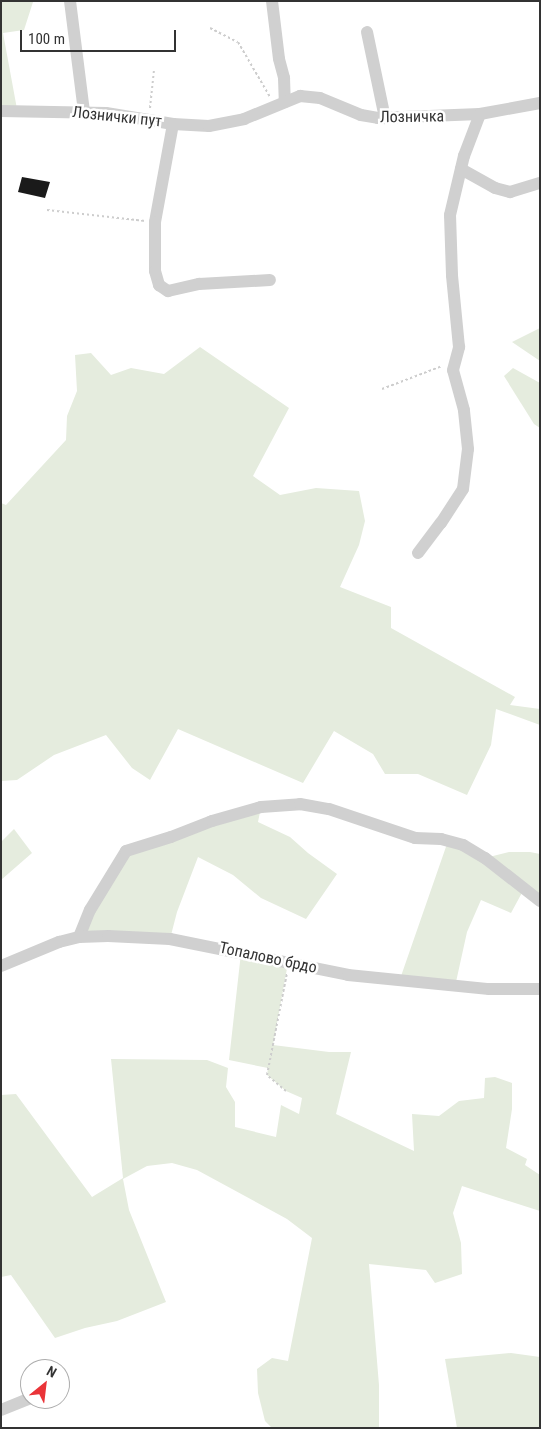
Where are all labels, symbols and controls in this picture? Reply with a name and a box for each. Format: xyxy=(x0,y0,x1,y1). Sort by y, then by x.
scale bar xyxy=(22,20,179,52)
text: 100 m xyxy=(28,30,65,48)
street label: Лознички пут xyxy=(71,103,163,131)
street label: Лозничка xyxy=(380,107,444,127)
street label: Топалово брдо xyxy=(217,938,319,978)
north arrow xyxy=(20,1359,70,1409)
text: N xyxy=(44,1363,59,1381)

